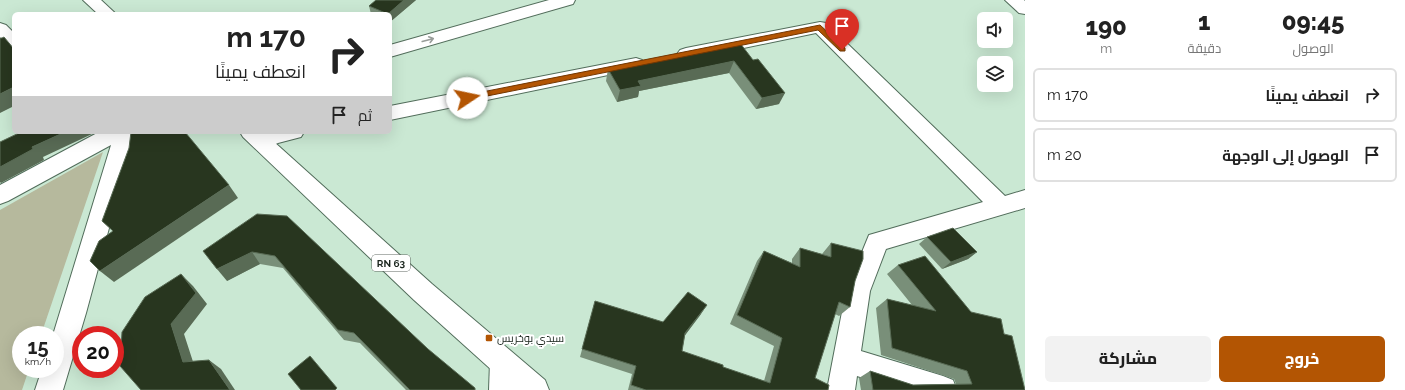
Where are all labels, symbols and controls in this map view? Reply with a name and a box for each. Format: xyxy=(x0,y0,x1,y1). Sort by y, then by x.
text: 1 xyxy=(1198,7,1211,36)
text: 09:45 xyxy=(1282,7,1344,36)
pin xyxy=(825,9,859,50)
map controls xyxy=(977,12,1013,92)
button: sound xyxy=(977,12,1013,48)
text: 190 xyxy=(1086,12,1127,41)
icon: arrive xyxy=(831,15,853,37)
text: 170 m xyxy=(226,21,306,54)
icon: right xyxy=(320,28,372,80)
one-way arrow xyxy=(421,36,434,44)
text: m xyxy=(1100,41,1112,56)
text: دقيقة xyxy=(1187,41,1221,56)
text: الوصول xyxy=(1292,41,1334,56)
button: layers xyxy=(977,56,1013,92)
text: انعطف يمينًا xyxy=(215,61,306,82)
position arrow xyxy=(446,77,488,119)
icon: right xyxy=(1361,84,1383,106)
text: 170 m xyxy=(1047,86,1088,104)
text: انعطف يمينًا xyxy=(1265,87,1349,105)
icon: arrive xyxy=(328,104,350,126)
text: ثم xyxy=(358,107,372,125)
icon: arrive xyxy=(1361,144,1383,166)
text: 20 m xyxy=(1047,146,1082,164)
text: الوصول إلى الوجهة xyxy=(1222,147,1349,165)
road number: RN 63 xyxy=(372,255,410,271)
speed limit sign: 20 xyxy=(72,326,124,378)
place label: سيدي بوخريس xyxy=(497,332,564,347)
marker: سيدي بوخريس xyxy=(484,333,494,343)
text: 15 xyxy=(28,335,48,359)
button: مشاركة xyxy=(1045,336,1211,382)
button: خروج xyxy=(1219,336,1385,382)
text: km/h xyxy=(25,356,51,367)

